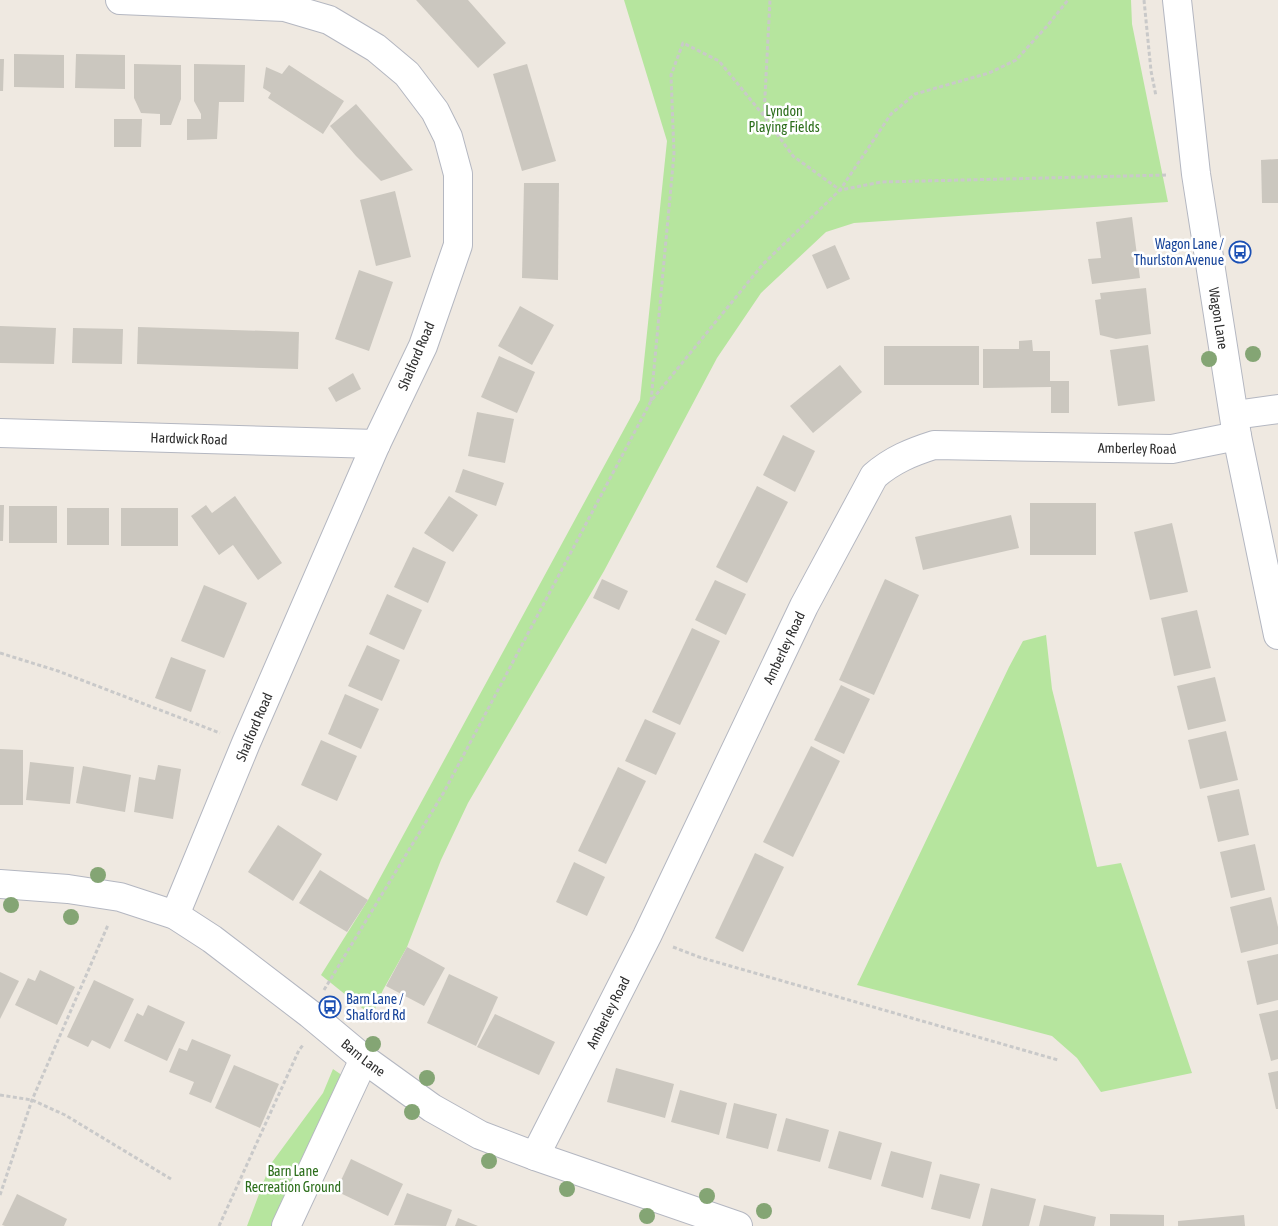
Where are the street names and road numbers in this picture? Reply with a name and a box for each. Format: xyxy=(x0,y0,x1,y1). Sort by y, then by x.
street label: Wagon Lane xyxy=(1206,286,1231,350)
street label: Shalford Road xyxy=(394,319,438,393)
street label: Hardwick Road xyxy=(150,429,228,448)
street label: Amberley Road xyxy=(1098,440,1178,457)
street label: Amberley Road xyxy=(760,609,808,687)
street label: Shalford Road xyxy=(232,690,276,764)
street label: Amberley Road xyxy=(583,974,633,1051)
street label: Barn Lane xyxy=(338,1036,388,1080)

